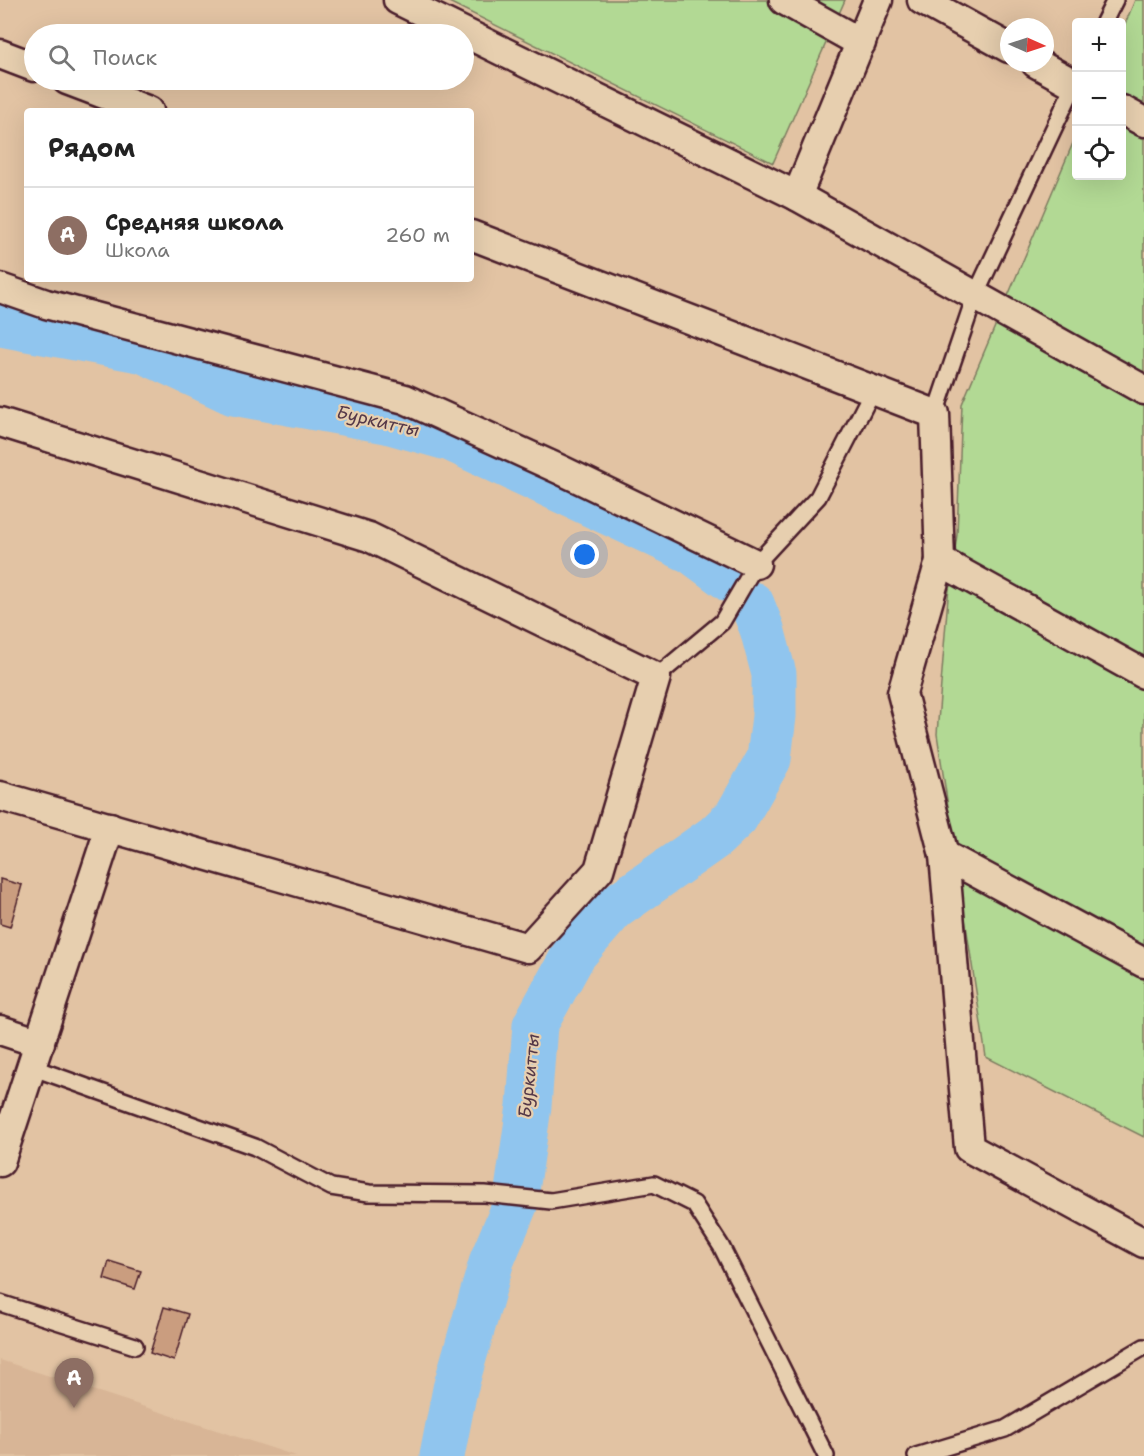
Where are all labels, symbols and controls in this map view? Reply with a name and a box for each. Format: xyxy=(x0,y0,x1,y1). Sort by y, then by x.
north arrow xyxy=(1000,18,1054,72)
map controls xyxy=(1072,18,1126,180)
button: + xyxy=(1072,18,1126,72)
search box xyxy=(24,24,474,90)
icon: search xyxy=(45,41,78,74)
text: Поиск xyxy=(93,43,157,72)
button: − xyxy=(1072,72,1126,126)
button: locate xyxy=(1072,126,1126,180)
text: Рядом xyxy=(48,130,135,165)
text: Средняя школа xyxy=(105,208,283,237)
text: A xyxy=(60,222,75,248)
text: 260 m xyxy=(385,222,450,248)
text: Школа xyxy=(105,237,170,263)
water label: Буркитты xyxy=(334,400,422,442)
your location xyxy=(570,540,599,569)
water label: Буркитты xyxy=(513,1033,545,1119)
pin: A xyxy=(54,1358,94,1408)

